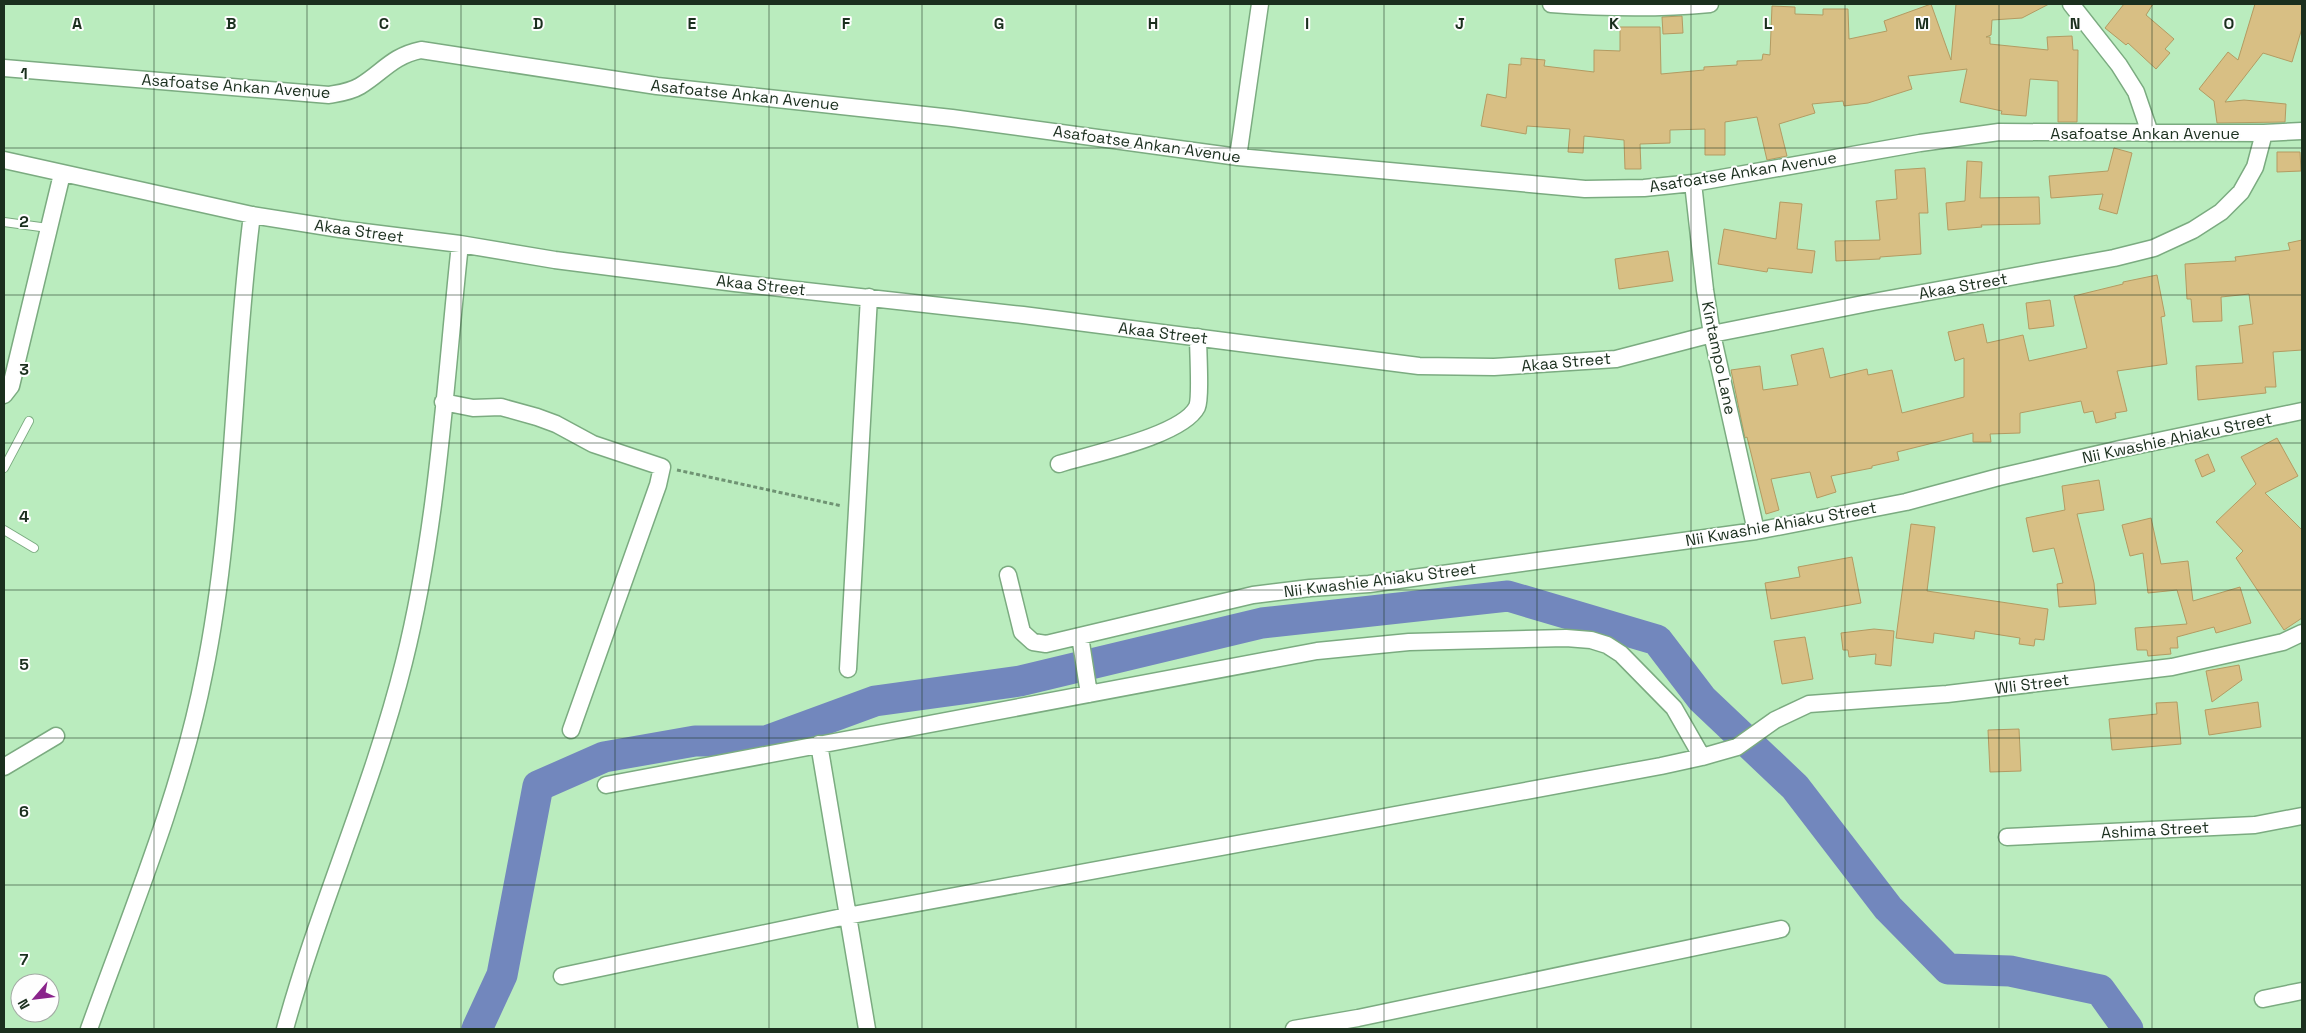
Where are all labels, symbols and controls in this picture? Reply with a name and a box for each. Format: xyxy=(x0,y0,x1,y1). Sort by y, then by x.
text: A xyxy=(72,13,82,34)
text: B xyxy=(226,13,236,34)
text: C xyxy=(379,13,389,34)
text: D xyxy=(533,13,543,34)
text: E xyxy=(688,13,697,34)
text: F xyxy=(842,13,851,34)
text: G xyxy=(994,13,1004,34)
text: H xyxy=(1148,13,1158,34)
text: I xyxy=(1305,13,1309,34)
text: J xyxy=(1455,13,1465,34)
text: K xyxy=(1609,13,1619,34)
text: L xyxy=(1764,13,1773,34)
text: M xyxy=(1915,13,1929,34)
text: N xyxy=(2070,13,2080,34)
text: O xyxy=(2224,13,2235,34)
text: 1 xyxy=(20,63,28,84)
street label: Asafoatse Ankan Avenue xyxy=(141,69,331,103)
street label: Asafoatse Ankan Avenue xyxy=(650,75,840,115)
street label: Asafoatse Ankan Avenue xyxy=(1052,120,1242,168)
street label: Asafoatse Ankan Avenue xyxy=(2050,123,2240,144)
street label: Asafoatse Ankan Avenue xyxy=(1648,147,1838,197)
text: 2 xyxy=(19,211,29,232)
street label: Akaa Street xyxy=(313,214,405,248)
street label: Akaa Street xyxy=(1917,268,2009,304)
street label: Akaa Street xyxy=(715,270,807,300)
street label: Kintampo Lane xyxy=(1697,300,1741,416)
street label: Akaa Street xyxy=(1117,317,1209,349)
street label: Akaa Street xyxy=(1520,348,1612,376)
text: 3 xyxy=(19,359,29,380)
street label: Nii Kwashie Ahiaku Street xyxy=(2080,408,2274,468)
street label: Nii Kwashie Ahiaku Street xyxy=(1684,497,1878,551)
text: 4 xyxy=(19,506,29,527)
street label: Nii Kwashie Ahiaku Street xyxy=(1283,558,1477,602)
text: 5 xyxy=(19,654,29,675)
street label: Wli Street xyxy=(1994,669,2070,699)
text: 6 xyxy=(19,801,29,822)
street label: Ashima Street xyxy=(2100,817,2210,843)
text: 7 xyxy=(20,949,29,970)
north arrow xyxy=(10,973,60,1023)
text: N xyxy=(13,996,34,1012)

